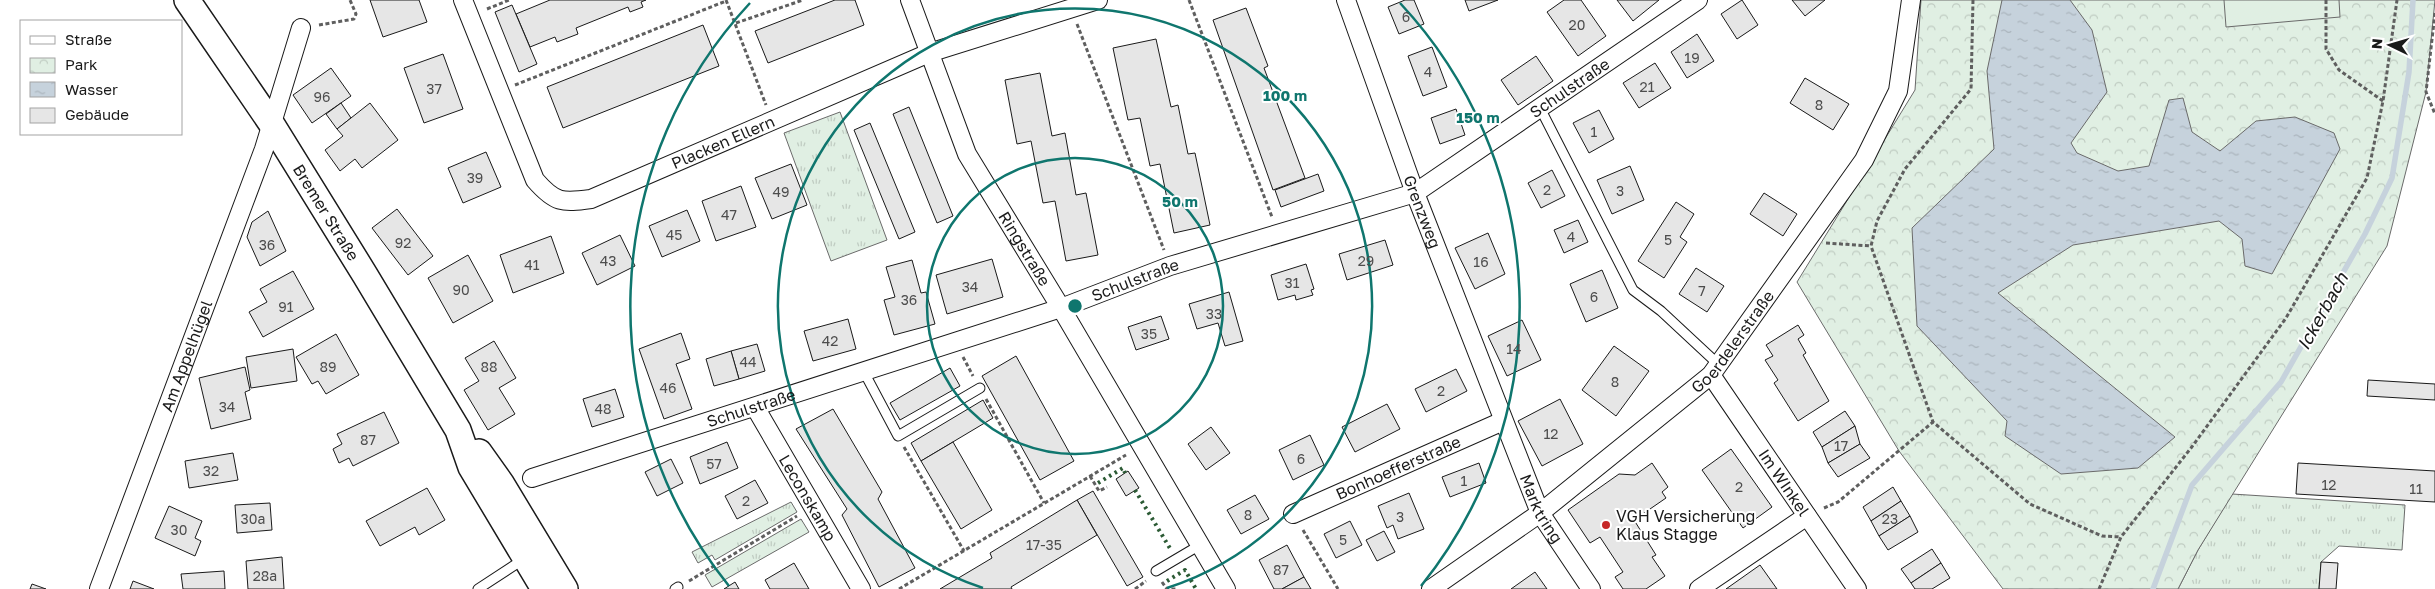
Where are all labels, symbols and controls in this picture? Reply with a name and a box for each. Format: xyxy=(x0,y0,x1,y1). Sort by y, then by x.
house number: 6 xyxy=(1402,8,1410,25)
house number: 20 xyxy=(1569,16,1585,33)
legend xyxy=(20,20,182,135)
north arrow xyxy=(2365,20,2415,70)
text: Straße xyxy=(65,30,112,48)
text: N xyxy=(2368,38,2385,50)
house number: 19 xyxy=(1684,49,1700,66)
street label: Schulstraße xyxy=(1526,53,1613,122)
text: Park xyxy=(65,55,98,73)
house number: 4 xyxy=(1424,63,1432,80)
house number: 21 xyxy=(1640,78,1655,95)
text: Wasser xyxy=(65,80,118,98)
house number: 37 xyxy=(426,80,442,97)
text: 100 m xyxy=(1263,86,1307,104)
house number: 96 xyxy=(314,88,330,105)
house number: 8 xyxy=(1815,96,1823,113)
text: Gebäude xyxy=(65,105,129,123)
text: 150 m xyxy=(1456,108,1500,126)
street label: Placken Ellern xyxy=(668,111,778,173)
house number: 1 xyxy=(1591,123,1598,140)
street label: Bremer Straße xyxy=(289,160,364,264)
house number: 39 xyxy=(467,169,483,186)
street label: Grenzweg xyxy=(1399,172,1446,251)
house number: 2 xyxy=(1543,181,1551,198)
house number: 3 xyxy=(1616,182,1624,199)
house number: 49 xyxy=(772,183,790,200)
text: 50 m xyxy=(1162,192,1198,210)
house number: 47 xyxy=(721,206,737,223)
street label: Ringstraße xyxy=(994,208,1055,289)
house number: 45 xyxy=(666,226,682,243)
house number: 4 xyxy=(1567,228,1575,245)
house number: 5 xyxy=(1664,231,1672,248)
house number: 92 xyxy=(395,234,411,251)
house number: 36 xyxy=(259,236,275,253)
house number: 43 xyxy=(600,252,616,269)
house number: 29 xyxy=(1358,252,1374,269)
house number: 16 xyxy=(1473,253,1489,270)
street label: Schulstraße xyxy=(1088,254,1181,305)
house number: 41 xyxy=(524,256,540,273)
water label: Ickerbach xyxy=(2292,268,2353,353)
house number: 31 xyxy=(1285,274,1300,291)
house number: 34 xyxy=(962,278,978,295)
house number: 90 xyxy=(452,281,470,298)
house number: 7 xyxy=(1698,282,1706,299)
street label: Goerdelerstraße xyxy=(1687,286,1778,397)
house number: 6 xyxy=(1590,288,1598,305)
house number: 36 xyxy=(901,291,917,308)
street label: Am Appelhügel xyxy=(156,297,216,414)
centre of rings xyxy=(1066,297,1084,315)
house number: 91 xyxy=(278,298,294,315)
house number: 33 xyxy=(1206,305,1222,322)
house number: 35 xyxy=(1141,325,1157,342)
house number: 42 xyxy=(822,332,838,349)
house number: 14 xyxy=(1506,340,1522,357)
house number: 44 xyxy=(739,353,757,370)
house number: 89 xyxy=(319,358,337,375)
house number: 88 xyxy=(480,358,498,375)
house number: 8 xyxy=(1611,373,1619,390)
house number: 46 xyxy=(659,379,677,396)
house number: 2 xyxy=(1437,382,1445,399)
street label: Schulstraße xyxy=(704,384,798,431)
house number: 34 xyxy=(219,398,235,415)
house number: 48 xyxy=(594,400,612,417)
house number: 12 xyxy=(1544,425,1558,442)
house number: 87 xyxy=(360,431,376,448)
street label: Bonhoefferstraße xyxy=(1333,431,1464,504)
house number: 17 xyxy=(1834,437,1848,454)
street label: Im WInkel xyxy=(1754,445,1814,520)
house number: 6 xyxy=(1297,450,1305,467)
street label: Leconskamp xyxy=(775,451,841,545)
house number: 57 xyxy=(706,455,722,472)
house number: 32 xyxy=(203,462,219,479)
street label: Marktring xyxy=(1516,471,1567,547)
house number: 1 xyxy=(1461,472,1468,489)
house number: 12 xyxy=(2322,476,2336,493)
house number: 2 xyxy=(1735,478,1743,495)
house number: 11 xyxy=(2409,480,2423,497)
house number: 2 xyxy=(742,492,750,509)
house number: 8 xyxy=(1244,506,1252,523)
place label: VGH Versicherung Klaus Stagge xyxy=(1616,506,1755,544)
house number: 3 xyxy=(1396,508,1404,525)
house number: 30a xyxy=(241,510,265,527)
house number: 23 xyxy=(1882,510,1898,527)
marker: VGH Versicherung Klaus Stagge xyxy=(1600,519,1612,531)
house number: 30 xyxy=(171,521,187,538)
house number: 5 xyxy=(1339,531,1347,548)
house number: 17-35 xyxy=(1026,536,1062,553)
house number: 87 xyxy=(1273,561,1289,578)
house number: 28a xyxy=(253,567,277,584)

